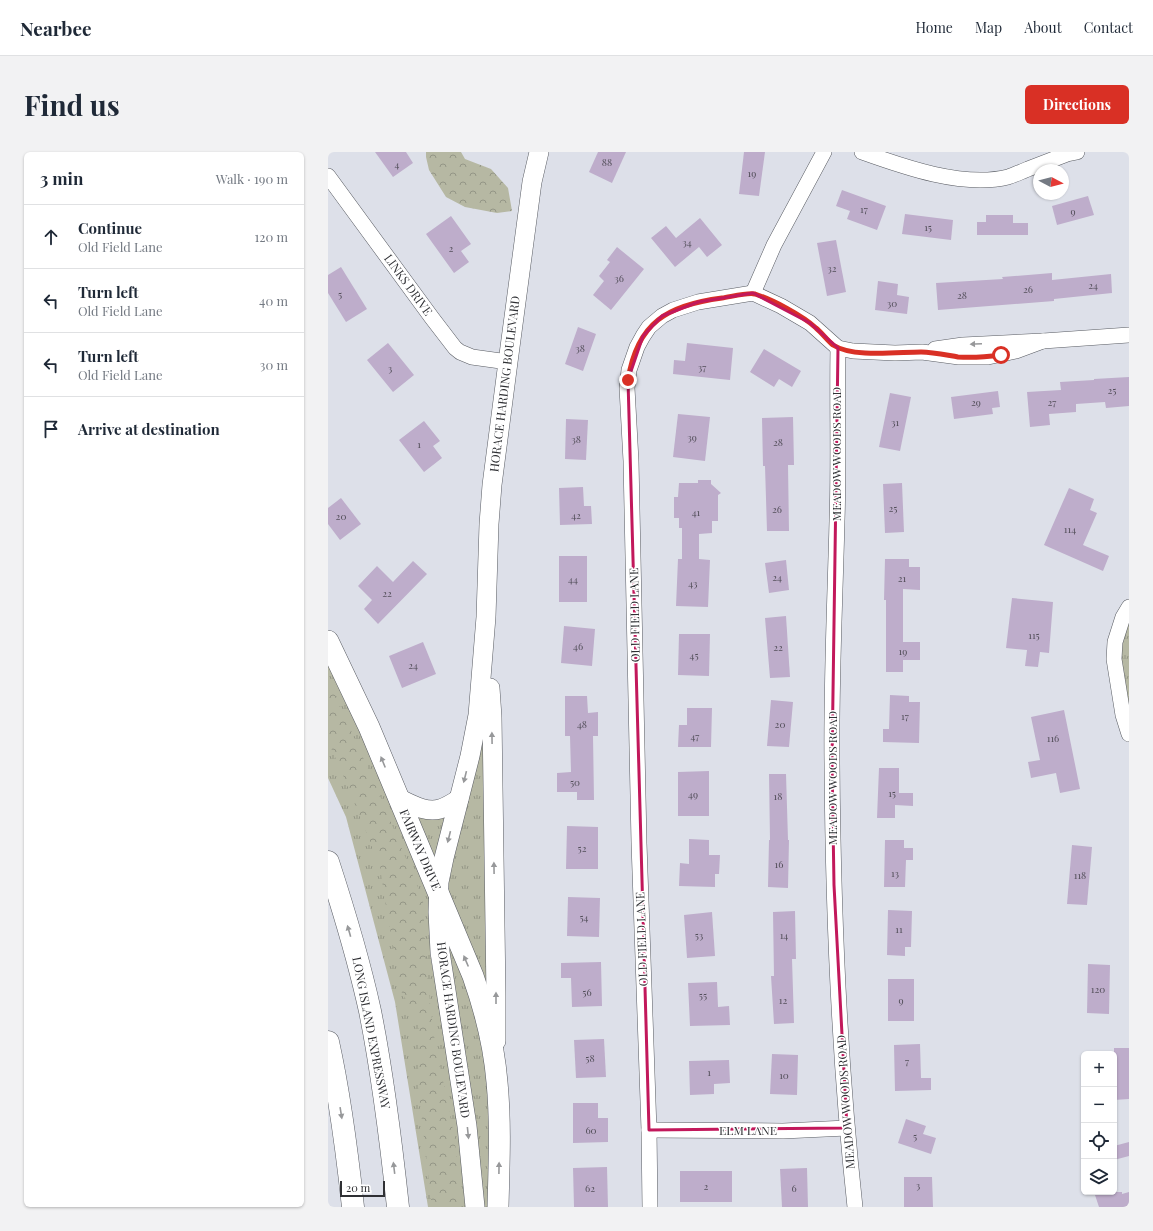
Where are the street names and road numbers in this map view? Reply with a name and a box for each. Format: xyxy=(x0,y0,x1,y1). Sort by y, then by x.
street label: LINKS DRIVE xyxy=(381,250,437,318)
street label: HORACE HARDING BOULEVARD xyxy=(485,294,523,473)
street label: MEADOW WOODS ROAD xyxy=(828,386,844,521)
street label: OLD FIELD LANE xyxy=(625,568,643,662)
street label: MEADOW WOODS ROAD xyxy=(824,710,840,845)
street label: FAIRWAY DRIVE xyxy=(397,806,445,893)
street label: OLD FIELD LANE xyxy=(631,891,651,987)
street label: HORACE HARDING BOULEVARD xyxy=(434,941,474,1119)
street label: LONG ISLAND EXPRESSWAY xyxy=(349,955,395,1111)
street label: MEADOW WOODS ROAD xyxy=(832,1034,858,1170)
street label: ELM LANE xyxy=(719,1122,777,1138)

